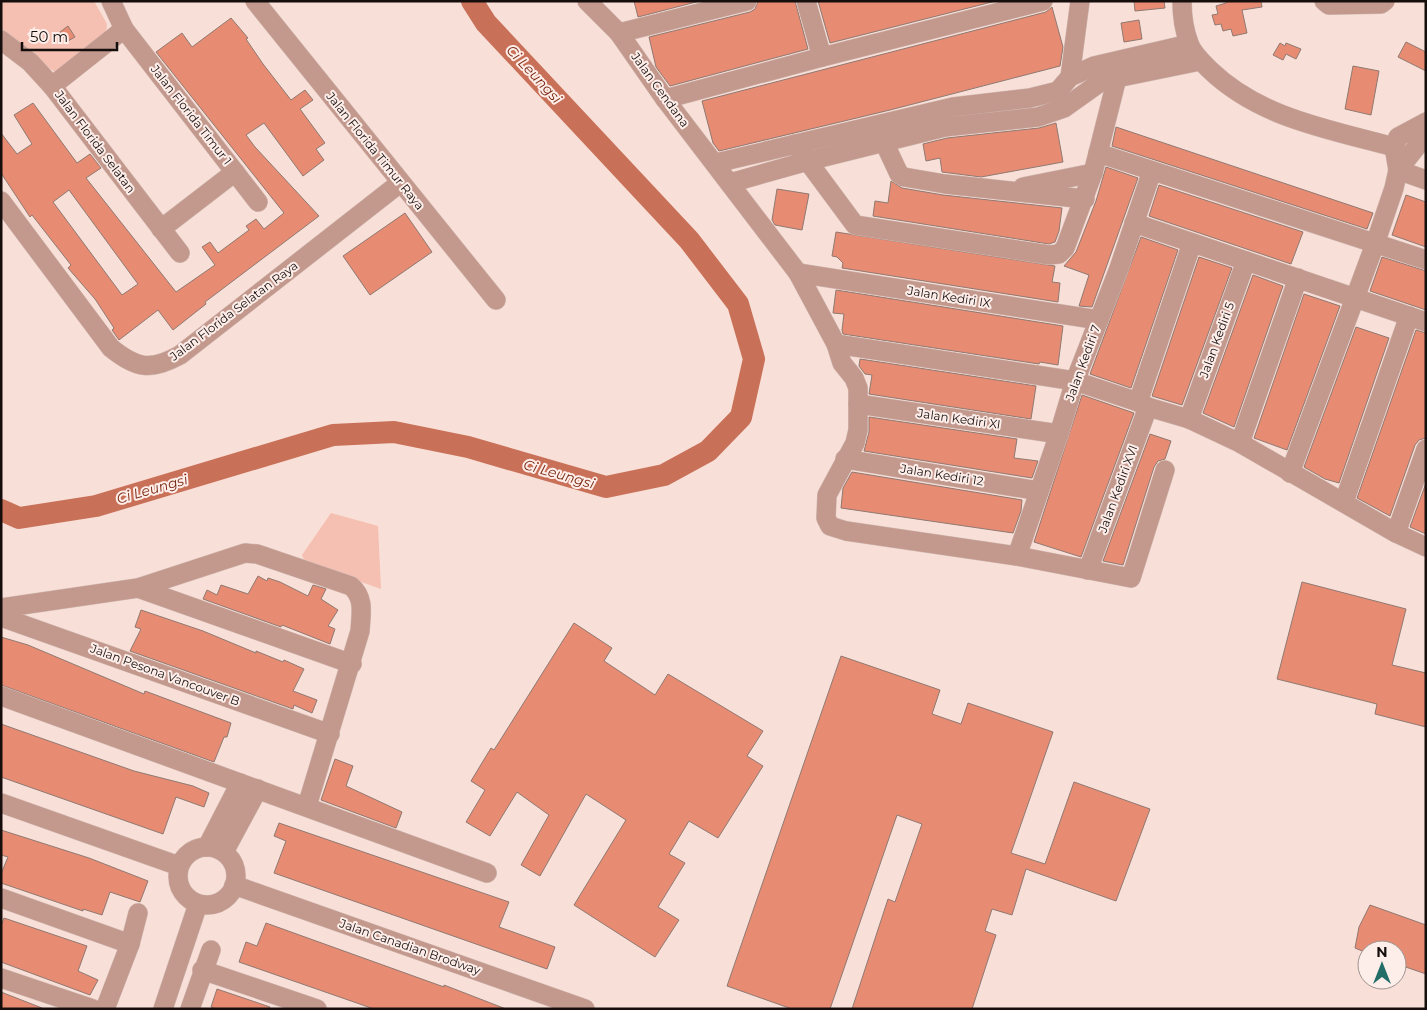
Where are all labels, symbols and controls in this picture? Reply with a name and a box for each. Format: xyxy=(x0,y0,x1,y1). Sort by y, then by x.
scale bar xyxy=(22,20,118,52)
text: 50 m xyxy=(30,27,68,46)
water label: Ci Leungsi xyxy=(502,41,566,107)
street label: Jalan Cendana xyxy=(628,49,693,130)
street label: Jalan Florida Timur 1 xyxy=(147,61,235,168)
street label: Jalan Florida Selatan xyxy=(51,87,139,196)
street label: Jalan Florida Timur Raya xyxy=(323,88,427,213)
street label: Jalan Florida Selatan Raya xyxy=(166,258,301,364)
street label: Jalan Kediri IX xyxy=(905,282,992,310)
street label: Jalan Kediri 5 xyxy=(1196,300,1237,381)
street label: Jalan Kediri 7 xyxy=(1062,323,1103,404)
street label: Jalan Kediri XI xyxy=(916,405,1002,432)
street label: Jalan Kediri XVI xyxy=(1094,443,1140,536)
water label: Ci Leungsi xyxy=(521,455,597,493)
street label: Jalan Kediri 12 xyxy=(899,460,985,488)
water label: Ci Leungsi xyxy=(114,470,190,508)
street label: Jalan Pesona Vancouver B xyxy=(88,640,242,709)
street label: Jalan Canadian Brodway xyxy=(337,915,483,978)
north arrow xyxy=(1357,940,1407,990)
text: N xyxy=(1376,943,1388,961)

